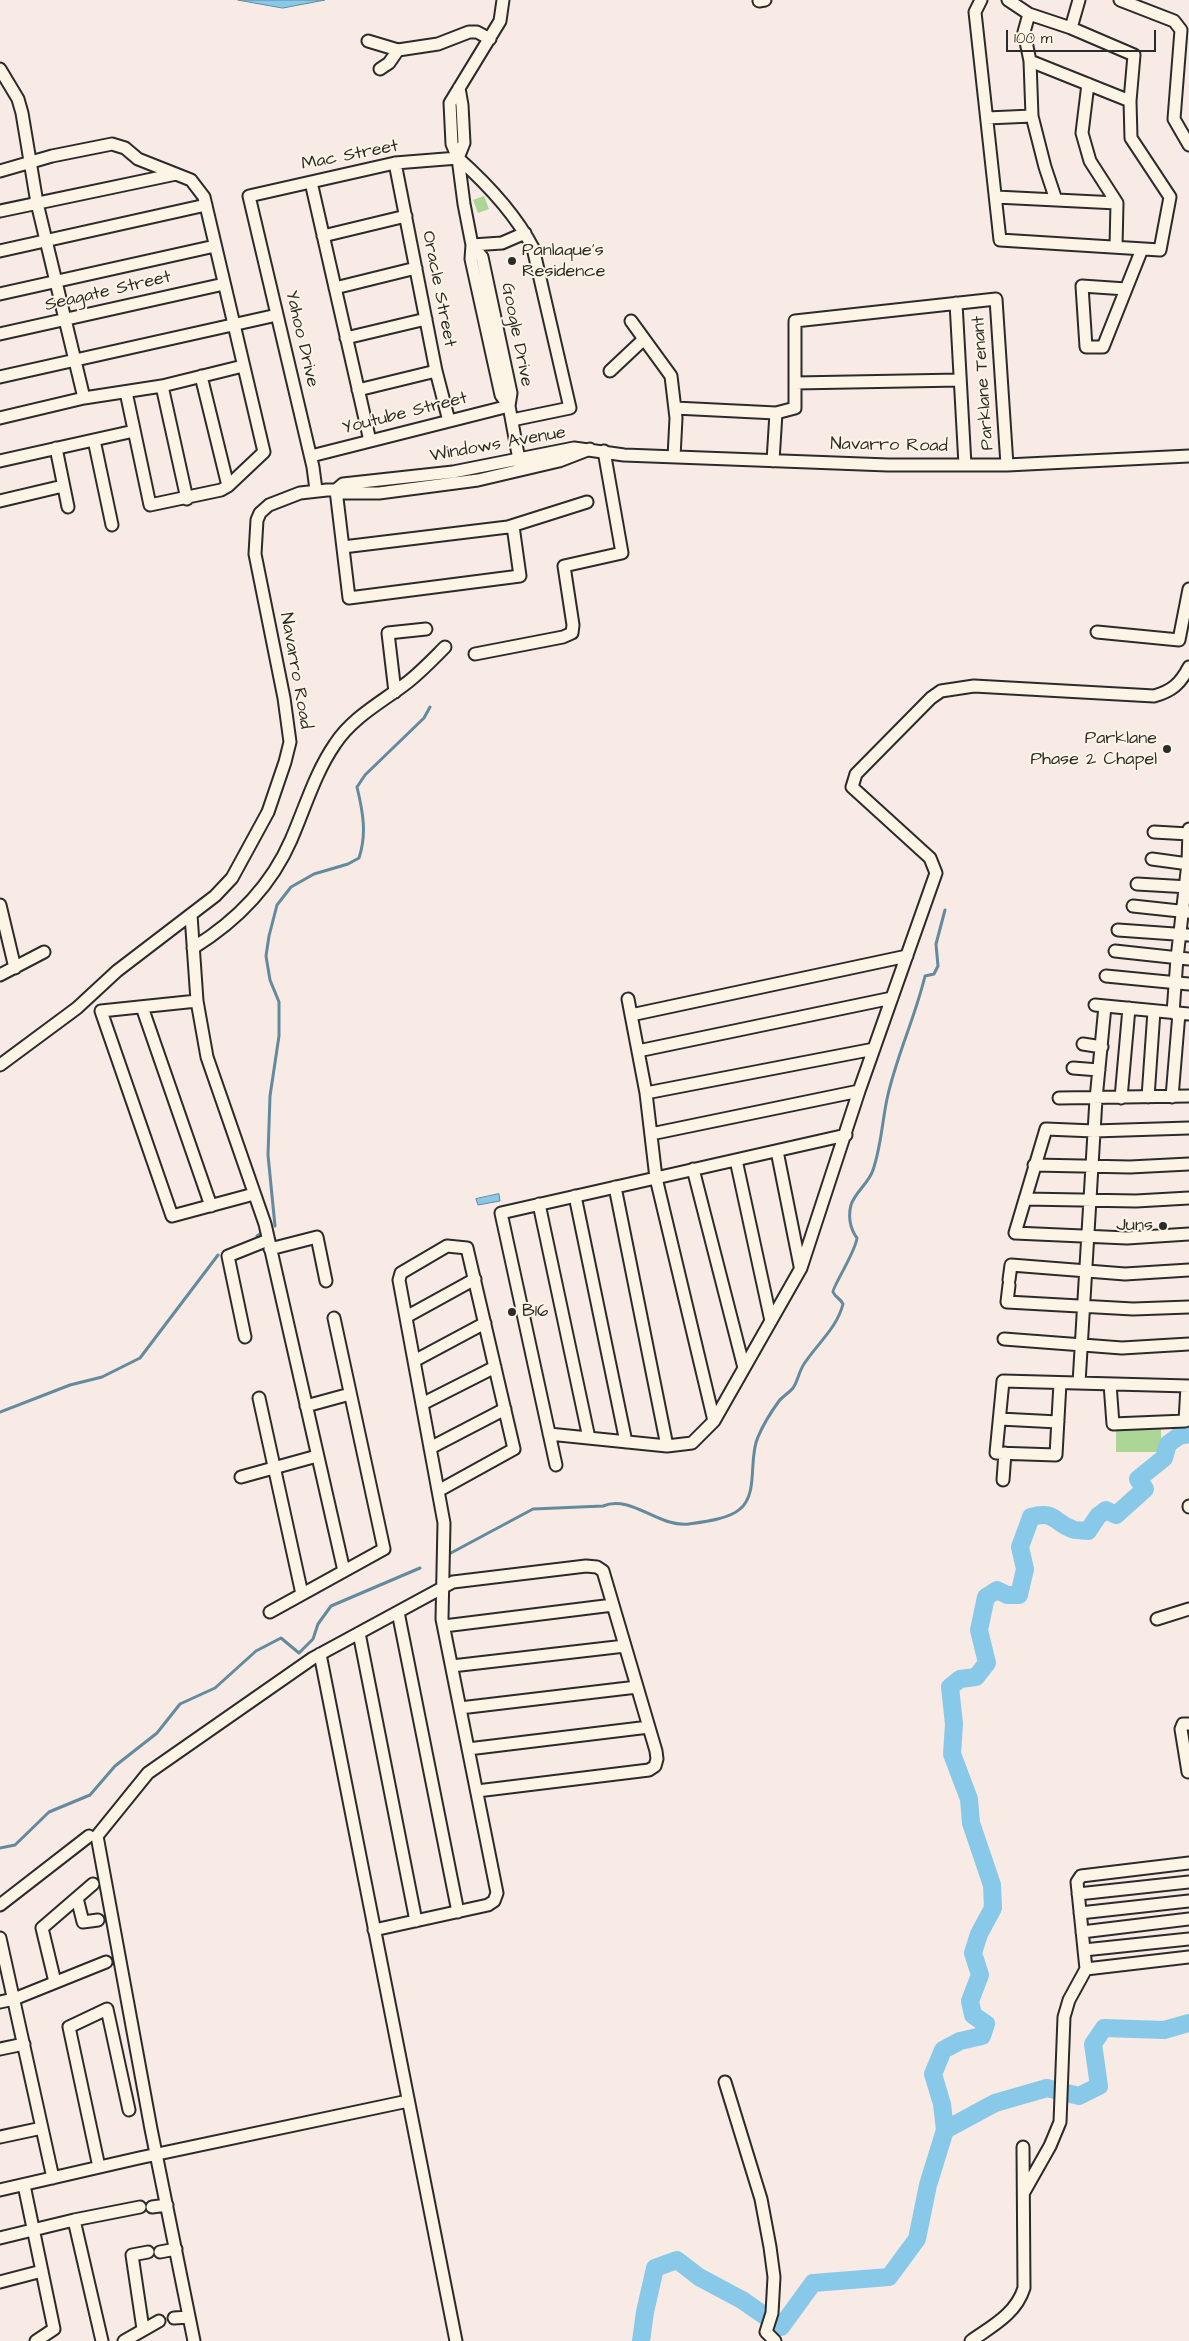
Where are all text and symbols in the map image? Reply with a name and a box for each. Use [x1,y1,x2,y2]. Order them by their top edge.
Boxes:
scale bar [1009,20,1159,52]
text: 100 m [1014,28,1053,49]
street label: Mac Street [300,136,400,176]
street label: Oracle Street [416,229,460,349]
place label: Panlaque's Residence [522,240,605,282]
marker: Panlaque's Residence [506,255,518,267]
street label: Seagate Street [43,267,173,317]
street label: Google Drive [495,281,537,389]
street label: Yahoo Drive [279,289,323,389]
street label: Parklane Tenant [969,315,999,451]
street label: Youtube Street [340,388,470,440]
street label: Windows Avenue [429,422,567,468]
street label: Navarro Road [830,434,948,458]
street label: Navarro Road [274,611,316,731]
place label: Parklane Phase 2 Chapel [1031,728,1157,771]
marker: Parklane Phase 2 Chapel [1161,743,1173,755]
place label: Juns [1116,1215,1153,1237]
marker: Juns [1157,1220,1169,1232]
place label: B16 [522,1301,548,1323]
marker: B16 [506,1306,518,1318]

